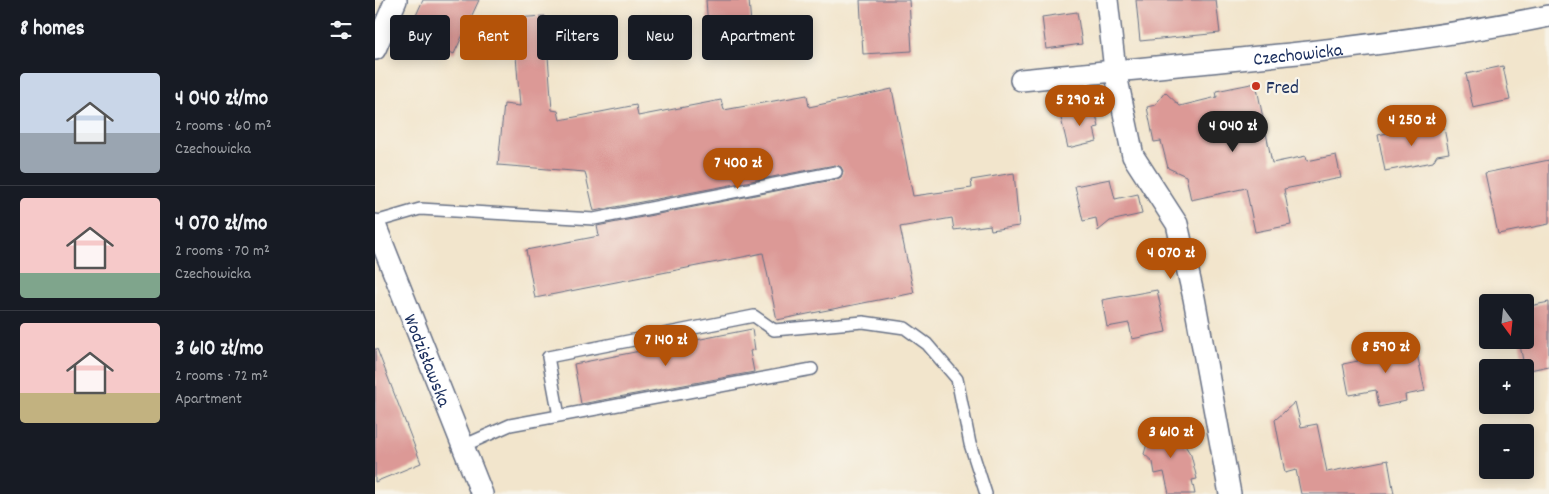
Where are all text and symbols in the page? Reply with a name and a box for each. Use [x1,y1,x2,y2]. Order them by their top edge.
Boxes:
text: 8 homes [20,15,85,45]
chip: Buy [390,15,450,60]
chip: Rent [460,15,527,60]
chip: Filters [537,15,618,60]
chip: New [628,15,692,60]
chip: Apartment [702,15,813,60]
icon: filters [327,16,355,44]
street label: Czechowicka [1252,38,1345,75]
place label: Fred [1266,76,1299,103]
marker: Fred [1250,80,1262,92]
pin: 5 290 zł [1028,84,1132,127]
text: 4 040 zł/mo [175,85,268,115]
text: 5 290 zł [1056,89,1104,112]
icon: home [60,93,120,153]
pin: 4 250 zł [1360,104,1464,147]
text: 4 250 zł [1388,109,1436,132]
pin: 4 040 zł [1181,110,1285,153]
text: 2 rooms · 60 m² [175,115,272,138]
text: 4 040 zł [1209,115,1257,138]
text: Czechowicka [175,138,251,161]
pin: 7 400 zł [686,148,790,190]
text: 7 400 zł [714,152,762,175]
text: 4 070 zł/mo [175,210,267,240]
icon: home [60,218,120,278]
pin: 4 070 zł [1119,238,1223,280]
text: 2 rooms · 70 m² [175,240,270,263]
text: 4 070 zł [1147,242,1195,265]
text: Czechowicka [175,263,251,286]
north arrow [1479,294,1534,349]
map controls [1479,294,1534,479]
street label: Wodzisławska [395,311,456,412]
pin: 7 140 zł [614,324,718,367]
text: 7 140 zł [645,329,687,352]
pin: 8 590 zł [1334,332,1438,374]
text: 3 610 zł/mo [175,335,263,365]
text: 8 590 zł [1362,336,1410,359]
icon: home [60,343,120,403]
button: + [1479,359,1534,414]
text: 2 rooms · 72 m² [175,365,268,388]
text: Apartment [175,388,242,411]
pin: 3 610 zł [1119,416,1223,459]
text: 3 610 zł [1149,421,1193,444]
button: − [1479,424,1534,479]

